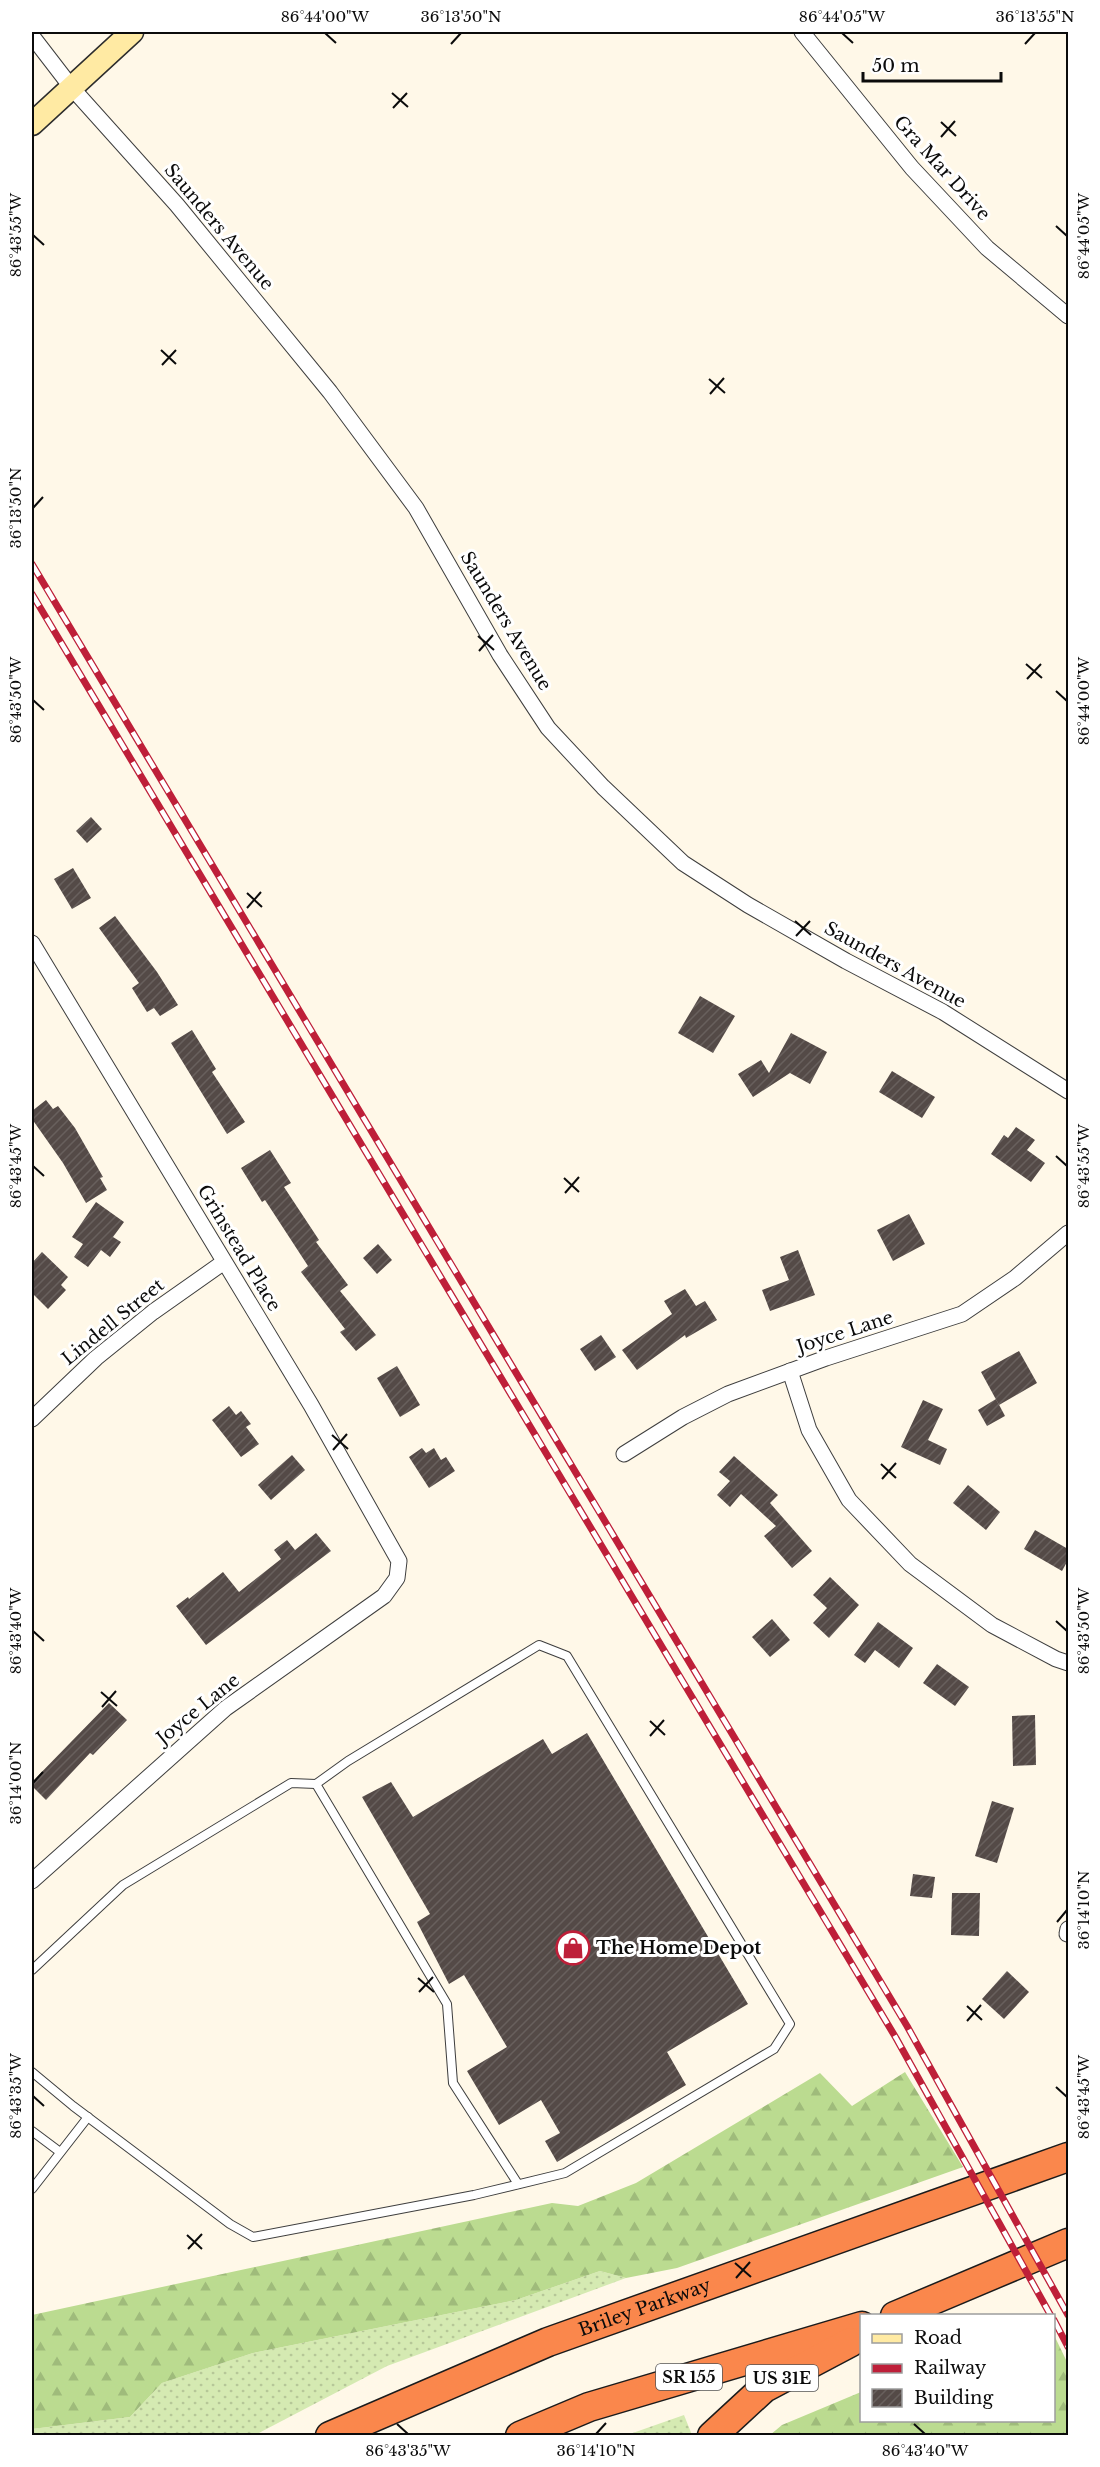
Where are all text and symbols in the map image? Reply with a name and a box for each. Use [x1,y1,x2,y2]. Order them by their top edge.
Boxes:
text: 86°44'00"W [281,7,370,26]
text: 36°13'50"N [420,7,502,26]
text: 86°44'05"W [799,7,886,26]
text: 36°13'55"N [996,7,1074,26]
scale bar [863,45,1001,83]
text: 50 m [872,55,920,77]
street label: Gra Mar Drive [889,111,995,225]
street label: Saunders Avenue [160,159,278,295]
text: 86°43'55"W [6,192,25,277]
text: 86°44'05"W [1074,192,1093,279]
text: 36°13'50"N [6,467,25,549]
street label: Saunders Avenue [456,548,556,694]
text: 86°43'50"W [6,656,25,743]
text: 86°44'00"W [1074,656,1093,745]
street label: Saunders Avenue [820,917,970,1013]
text: 86°43'45"W [6,1123,25,1208]
text: 86°43'55"W [1074,1123,1093,1208]
street label: Grinstead Place [193,1181,285,1315]
street label: Lindell Street [57,1274,169,1370]
street label: Joyce Lane [792,1306,896,1359]
text: 86°43'40"W [6,1587,25,1674]
text: 86°43'50"W [1074,1587,1093,1674]
street label: Joyce Lane [151,1669,244,1750]
text: 36°14'00"N [6,1742,25,1824]
text: 36°14'10"N [1074,1871,1093,1949]
shop icon: The Home Depot [555,1930,591,1966]
place label: The Home Depot [596,1937,761,1959]
text: 86°43'35"W [6,2053,25,2139]
text: 86°43'45"W [1074,2054,1093,2139]
street label: Briley Parkway [576,2274,714,2341]
legend [860,2314,1055,2422]
text: Road [914,2327,962,2349]
text: Railway [914,2357,987,2379]
road number: SR 155 [656,2364,722,2390]
road number: US 31E [746,2365,818,2391]
text: Building [914,2387,993,2409]
text: 86°43'35"W [365,2441,451,2460]
text: 36°14'10"N [557,2441,635,2460]
text: 86°43'40"W [882,2441,969,2460]

